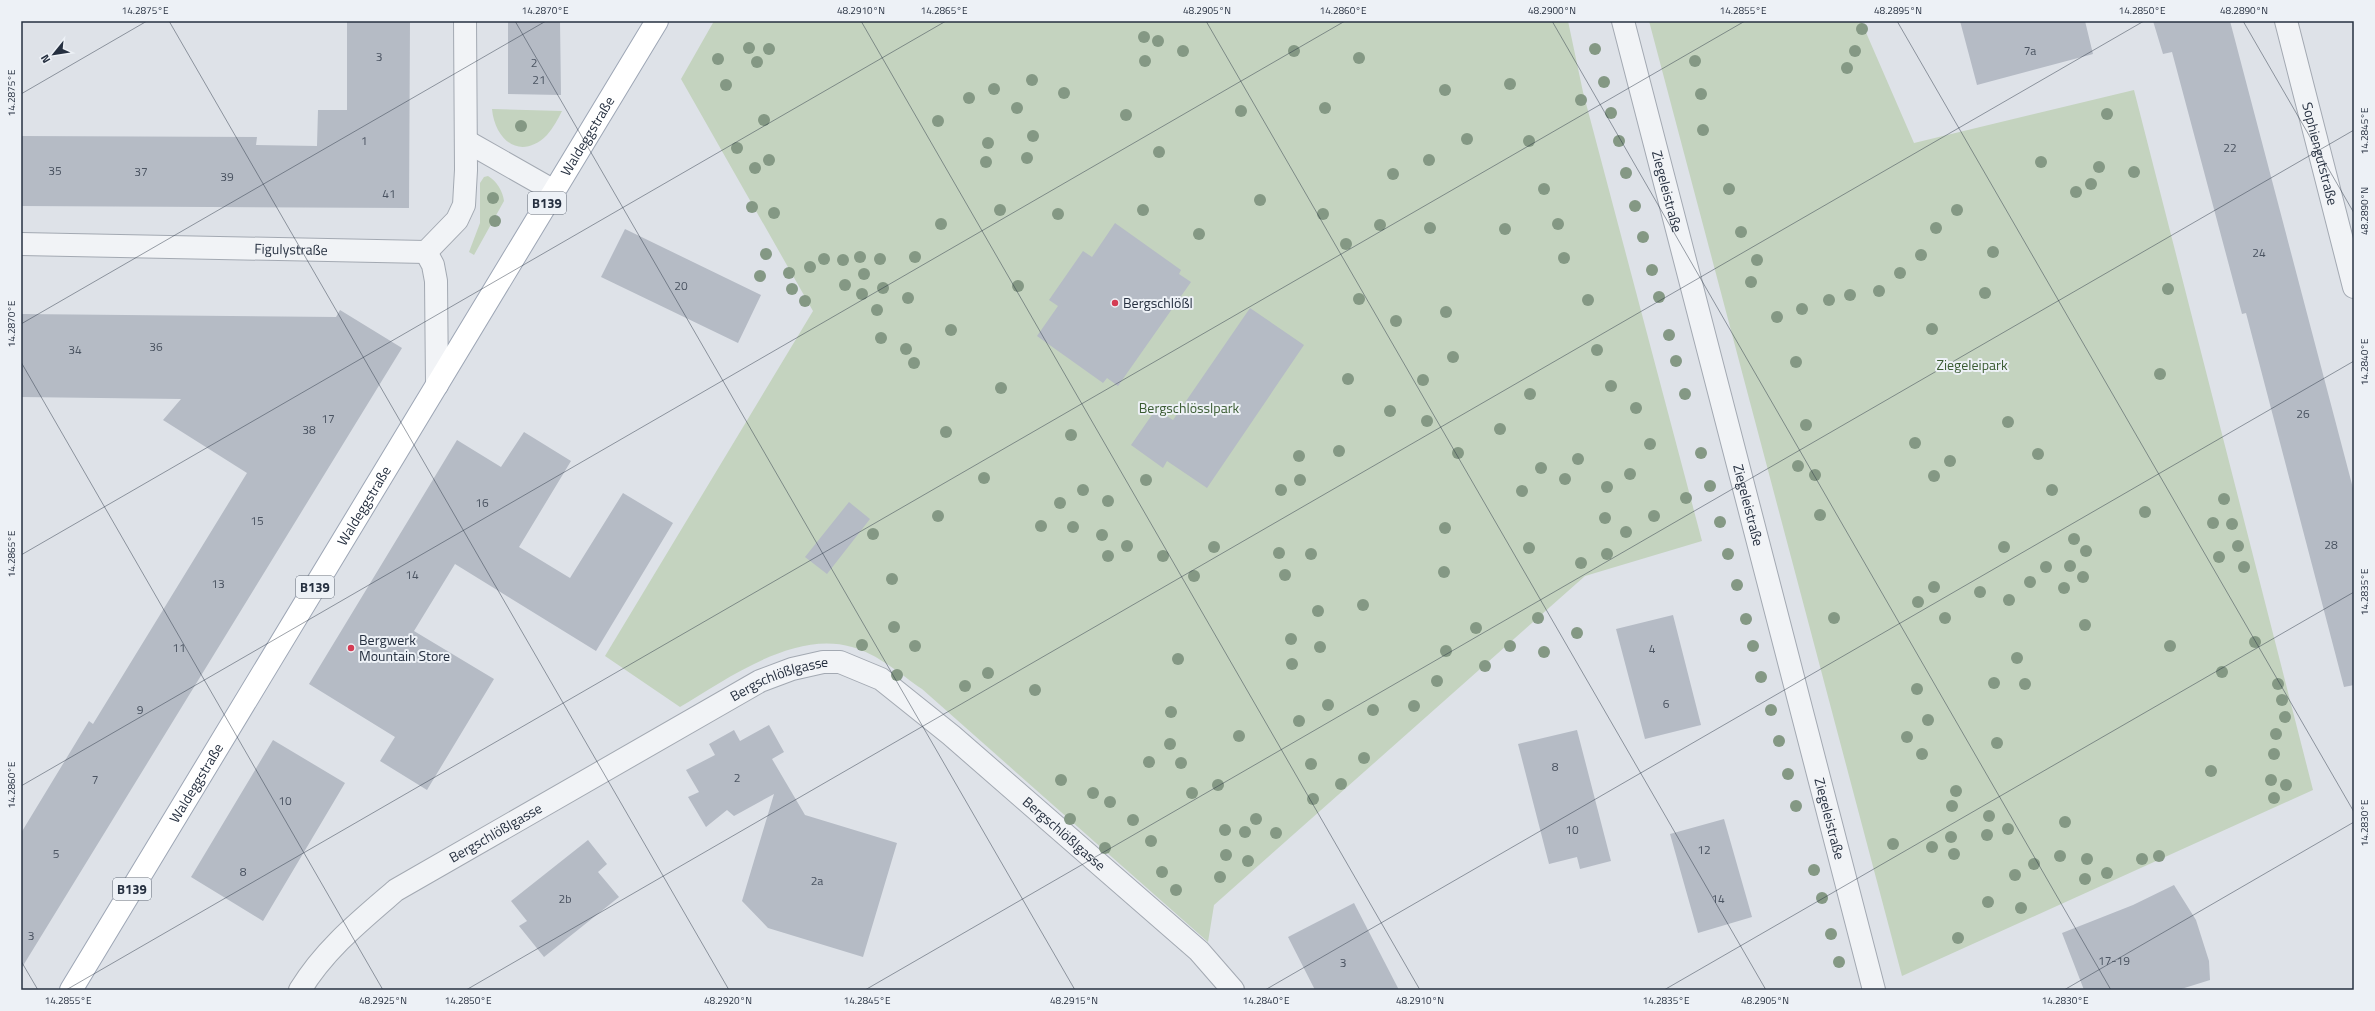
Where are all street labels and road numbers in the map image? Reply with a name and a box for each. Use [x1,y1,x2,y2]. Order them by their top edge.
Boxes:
street label: Waldeggstraße [555,92,619,180]
street label: Sophiengutstraße [2297,100,2344,207]
street label: Ziegeleistraße [1647,148,1688,234]
road number: B139 [528,192,566,214]
street label: Figulystraße [254,238,328,260]
street label: Waldeggstraße [331,462,396,549]
street label: Ziegeleistraße [1728,462,1770,548]
road number: B139 [296,576,334,598]
street label: Bergschlößlgasse [726,651,828,706]
street label: Waldeggstraße [164,739,228,827]
street label: Ziegeleistraße [1809,775,1851,862]
street label: Bergschlößlgasse [1018,791,1111,875]
street label: Bergschlößlgasse [445,797,546,867]
road number: B139 [113,878,151,900]

